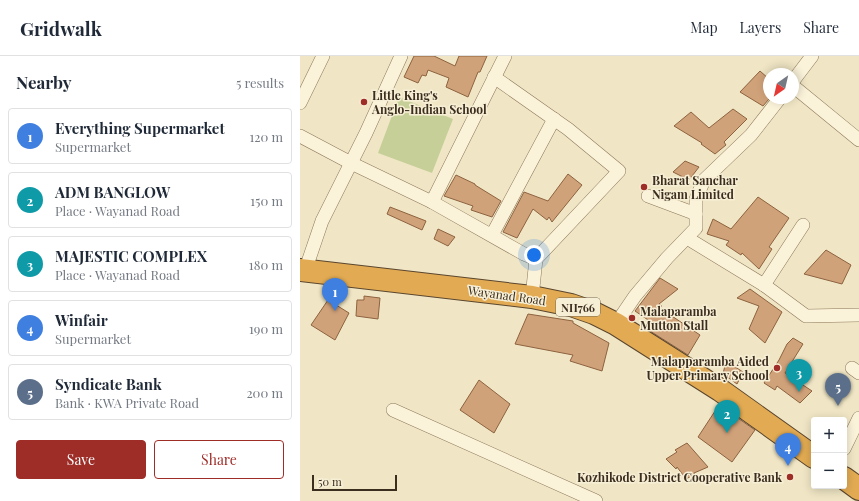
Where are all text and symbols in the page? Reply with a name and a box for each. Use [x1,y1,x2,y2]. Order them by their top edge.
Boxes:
text: Gridwalk [20,15,102,41]
text: Map [690,18,718,37]
text: Layers [740,18,781,37]
text: Share [803,18,839,37]
north arrow [763,68,799,104]
text: Nearby [16,71,71,93]
text: 5 results [236,74,284,91]
place label: Little King's Anglo-Indian School [371,87,487,117]
marker: Little King's Anglo-Indian School [359,97,369,107]
text: Everything Supermarket [55,118,225,138]
text: 1 [28,128,32,145]
text: 120 m [249,128,283,145]
text: Supermarket [55,138,131,155]
place label: Bharat Sanchar Nigam Limited [652,172,738,202]
text: ADM BANGLOW [55,182,170,202]
marker: Bharat Sanchar Nigam Limited [639,182,649,192]
text: 2 [27,192,33,209]
text: 150 m [250,192,283,209]
text: Place · Wayanad Road [55,202,180,219]
your location [524,245,544,265]
text: MAJESTIC COMPLEX [55,246,207,266]
text: 3 [27,256,33,273]
text: 180 m [249,256,283,273]
text: Place · Wayanad Road [55,266,180,283]
pin: 1 [322,278,348,311]
street label: Wayanad Road [466,281,547,308]
road number: NH766 [556,298,600,316]
place label: Malaparamba Mutton Stall [640,303,717,333]
text: Winfair [55,310,108,330]
marker: Malaparamba Mutton Stall [627,313,637,323]
text: 4 [27,320,33,337]
text: 190 m [249,320,283,337]
text: Supermarket [55,330,131,347]
place label: Malapparamba Aided Upper Primary School [647,353,769,383]
pin: 3 [786,359,812,392]
marker: Malapparamba Aided Upper Primary School [772,363,782,373]
pin: 5 [825,373,851,406]
text: Syndicate Bank [55,374,162,394]
text: 5 [27,384,33,401]
text: 200 m [246,384,283,401]
text: Bank · KWA Private Road [55,394,199,411]
pin: 2 [714,400,740,433]
map controls [811,417,847,489]
button: + [811,417,847,453]
pin: 4 [775,433,801,466]
button: Save [16,440,146,479]
button: Share [154,440,284,479]
button: − [811,453,847,489]
place label: Kozhikode District Cooperative Bank [577,469,783,485]
marker: Kozhikode District Cooperative Bank [785,472,795,482]
scale bar [312,473,397,492]
text: 50 m [318,474,342,489]

